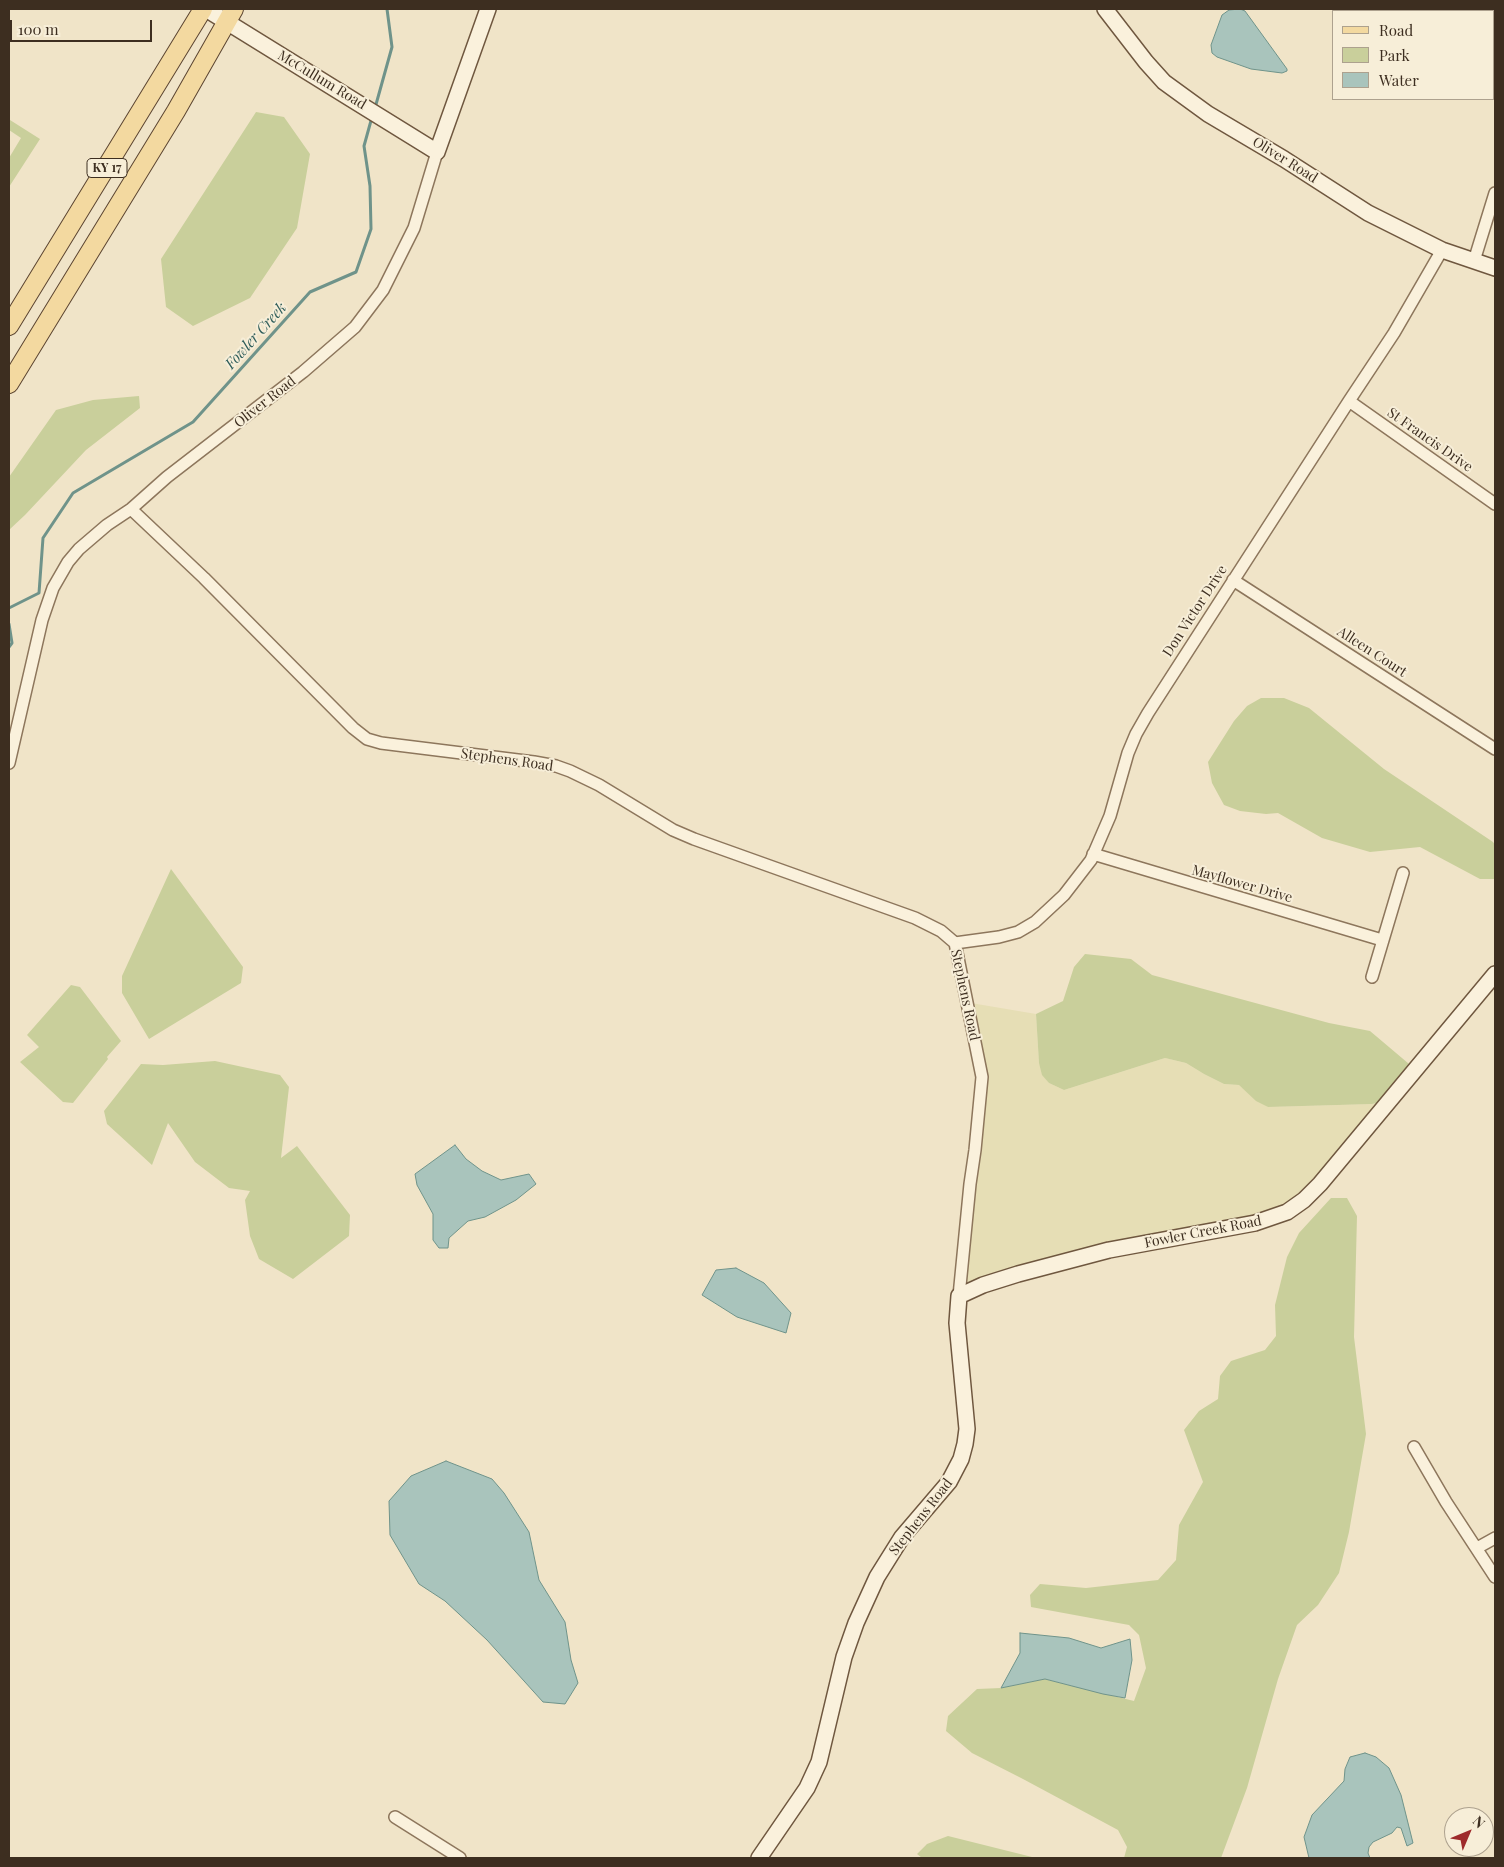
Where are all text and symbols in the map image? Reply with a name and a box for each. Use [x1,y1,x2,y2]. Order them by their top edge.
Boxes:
scale bar [12,10,155,42]
legend [1332,10,1494,100]
text: 100 m [18,19,59,39]
text: Road [1379,20,1413,40]
text: Park [1379,45,1410,65]
street label: McCullum Road [275,47,369,113]
text: Water [1379,70,1419,90]
street label: Oliver Road [1249,133,1321,187]
road number: KY 17 [87,158,127,178]
water label: Fowler Creek [222,299,290,373]
street label: Oliver Road [231,373,299,431]
street label: St Francis Drive [1384,404,1476,476]
street label: Don Victor Drive [1159,562,1231,660]
street label: Alleen Court [1334,623,1410,681]
street label: Stephens Road [460,745,554,775]
street label: Mayflower Drive [1190,862,1294,906]
street label: Stephens Road [947,948,983,1042]
street label: Fowler Creek Road [1143,1212,1263,1252]
street label: Stephens Road [886,1475,956,1559]
north arrow [1444,1807,1494,1857]
text: N [1469,1811,1490,1832]

